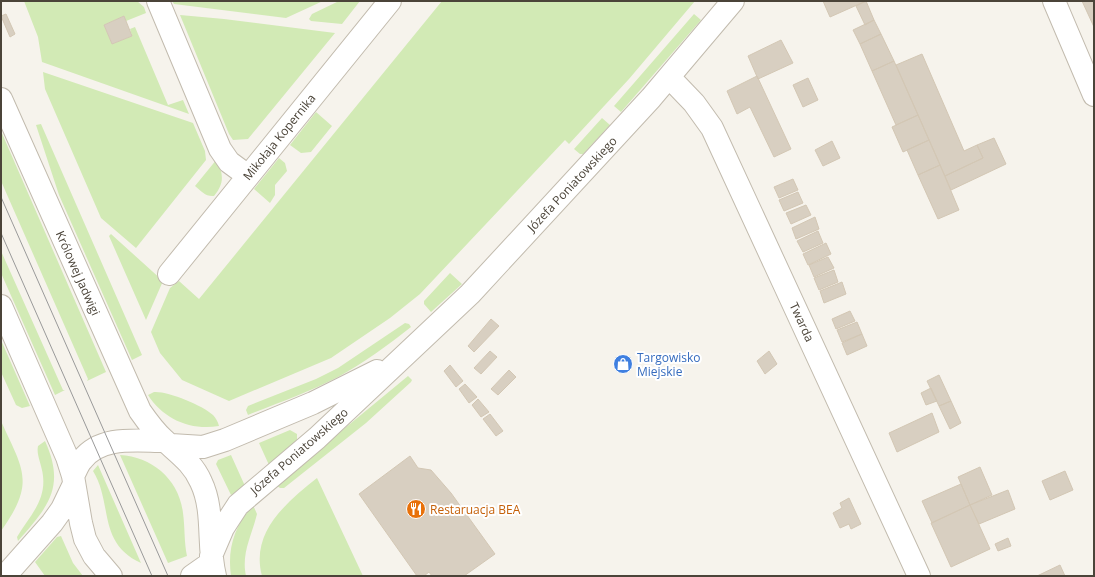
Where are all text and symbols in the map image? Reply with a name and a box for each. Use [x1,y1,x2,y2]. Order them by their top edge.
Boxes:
street label: Mikołaja Kopernika [239,90,319,184]
street label: Józefa Poniatowskiego [523,133,621,236]
street label: Królowej Jadwigi [52,228,104,318]
street label: Twarda [786,300,818,344]
place label: Targowisko Miejskie [637,349,701,380]
shop icon: Targowisko Miejskie [612,353,634,375]
street label: Józefa Poniatowskiego [246,404,352,499]
restaurant icon: Restaruacja BEA [405,498,427,520]
place label: Restaruacja BEA [430,501,521,518]

